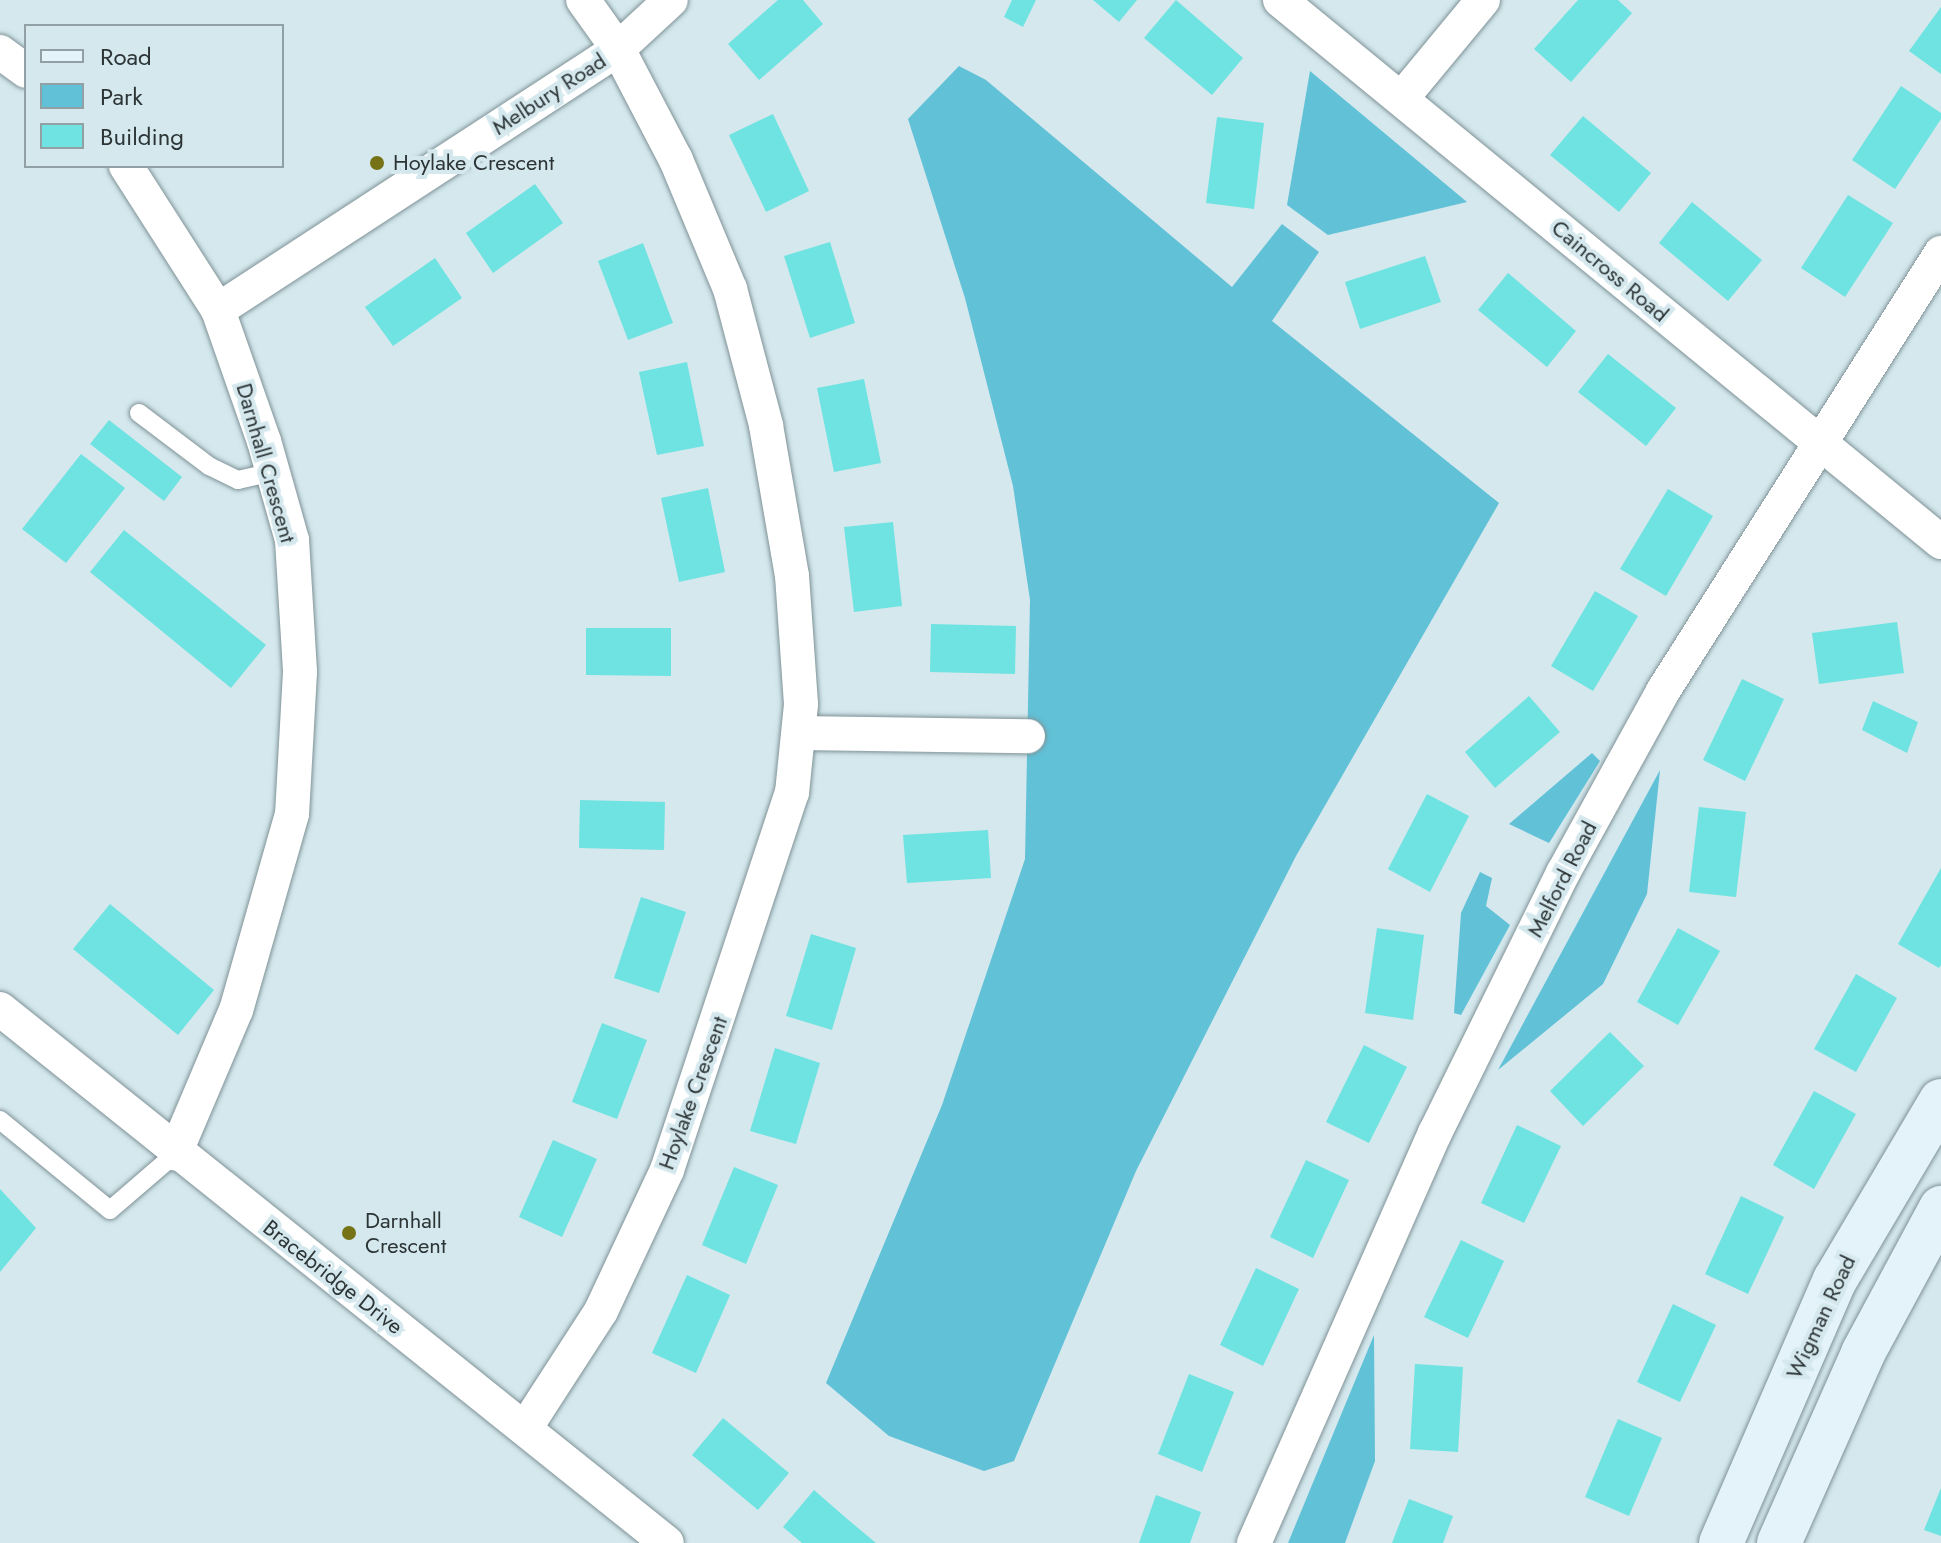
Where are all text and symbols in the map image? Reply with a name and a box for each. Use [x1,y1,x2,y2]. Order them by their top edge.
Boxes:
legend [24,24,284,168]
text: Road [100,39,152,74]
street label: Melbury Road [487,47,611,141]
text: Park [100,79,143,114]
text: Building [100,119,184,154]
place label: Hoylake Crescent [393,150,554,176]
marker: Hoylake Crescent [368,154,386,172]
street label: Caincross Road [1546,214,1674,328]
street label: Darnhall Crescent [231,380,301,546]
street label: Melford Road [1521,817,1603,941]
street label: Hoylake Crescent [653,1013,733,1173]
place label: Darnhall Crescent [365,1207,446,1258]
street label: Bracebridge Drive [258,1214,408,1340]
marker: Darnhall Crescent [340,1224,358,1242]
street label: Wigman Road [1781,1251,1861,1383]

